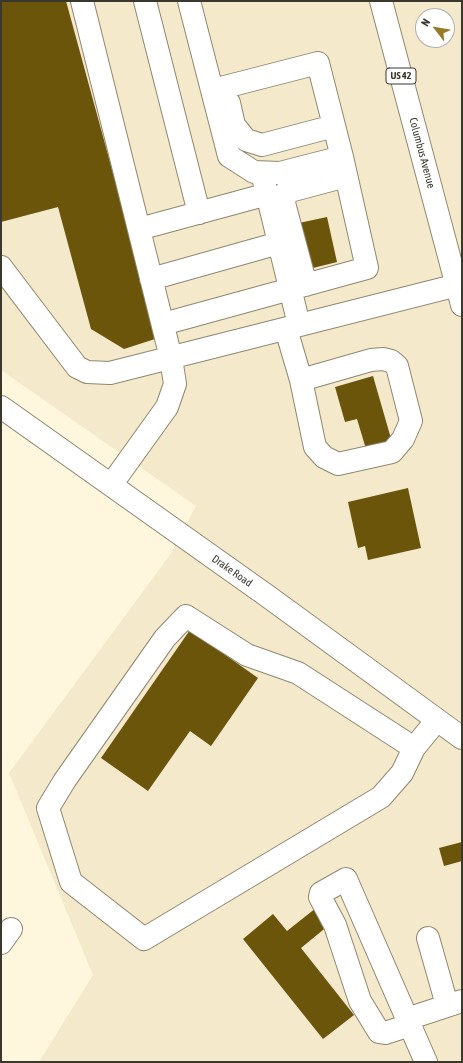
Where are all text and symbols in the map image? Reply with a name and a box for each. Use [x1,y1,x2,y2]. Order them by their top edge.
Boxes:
north arrow [415,8,455,48]
text: N [419,16,432,28]
road number: US 42 [386,68,416,84]
street label: Columbus Avenue [406,116,438,190]
street label: Drake Road [209,552,255,590]

